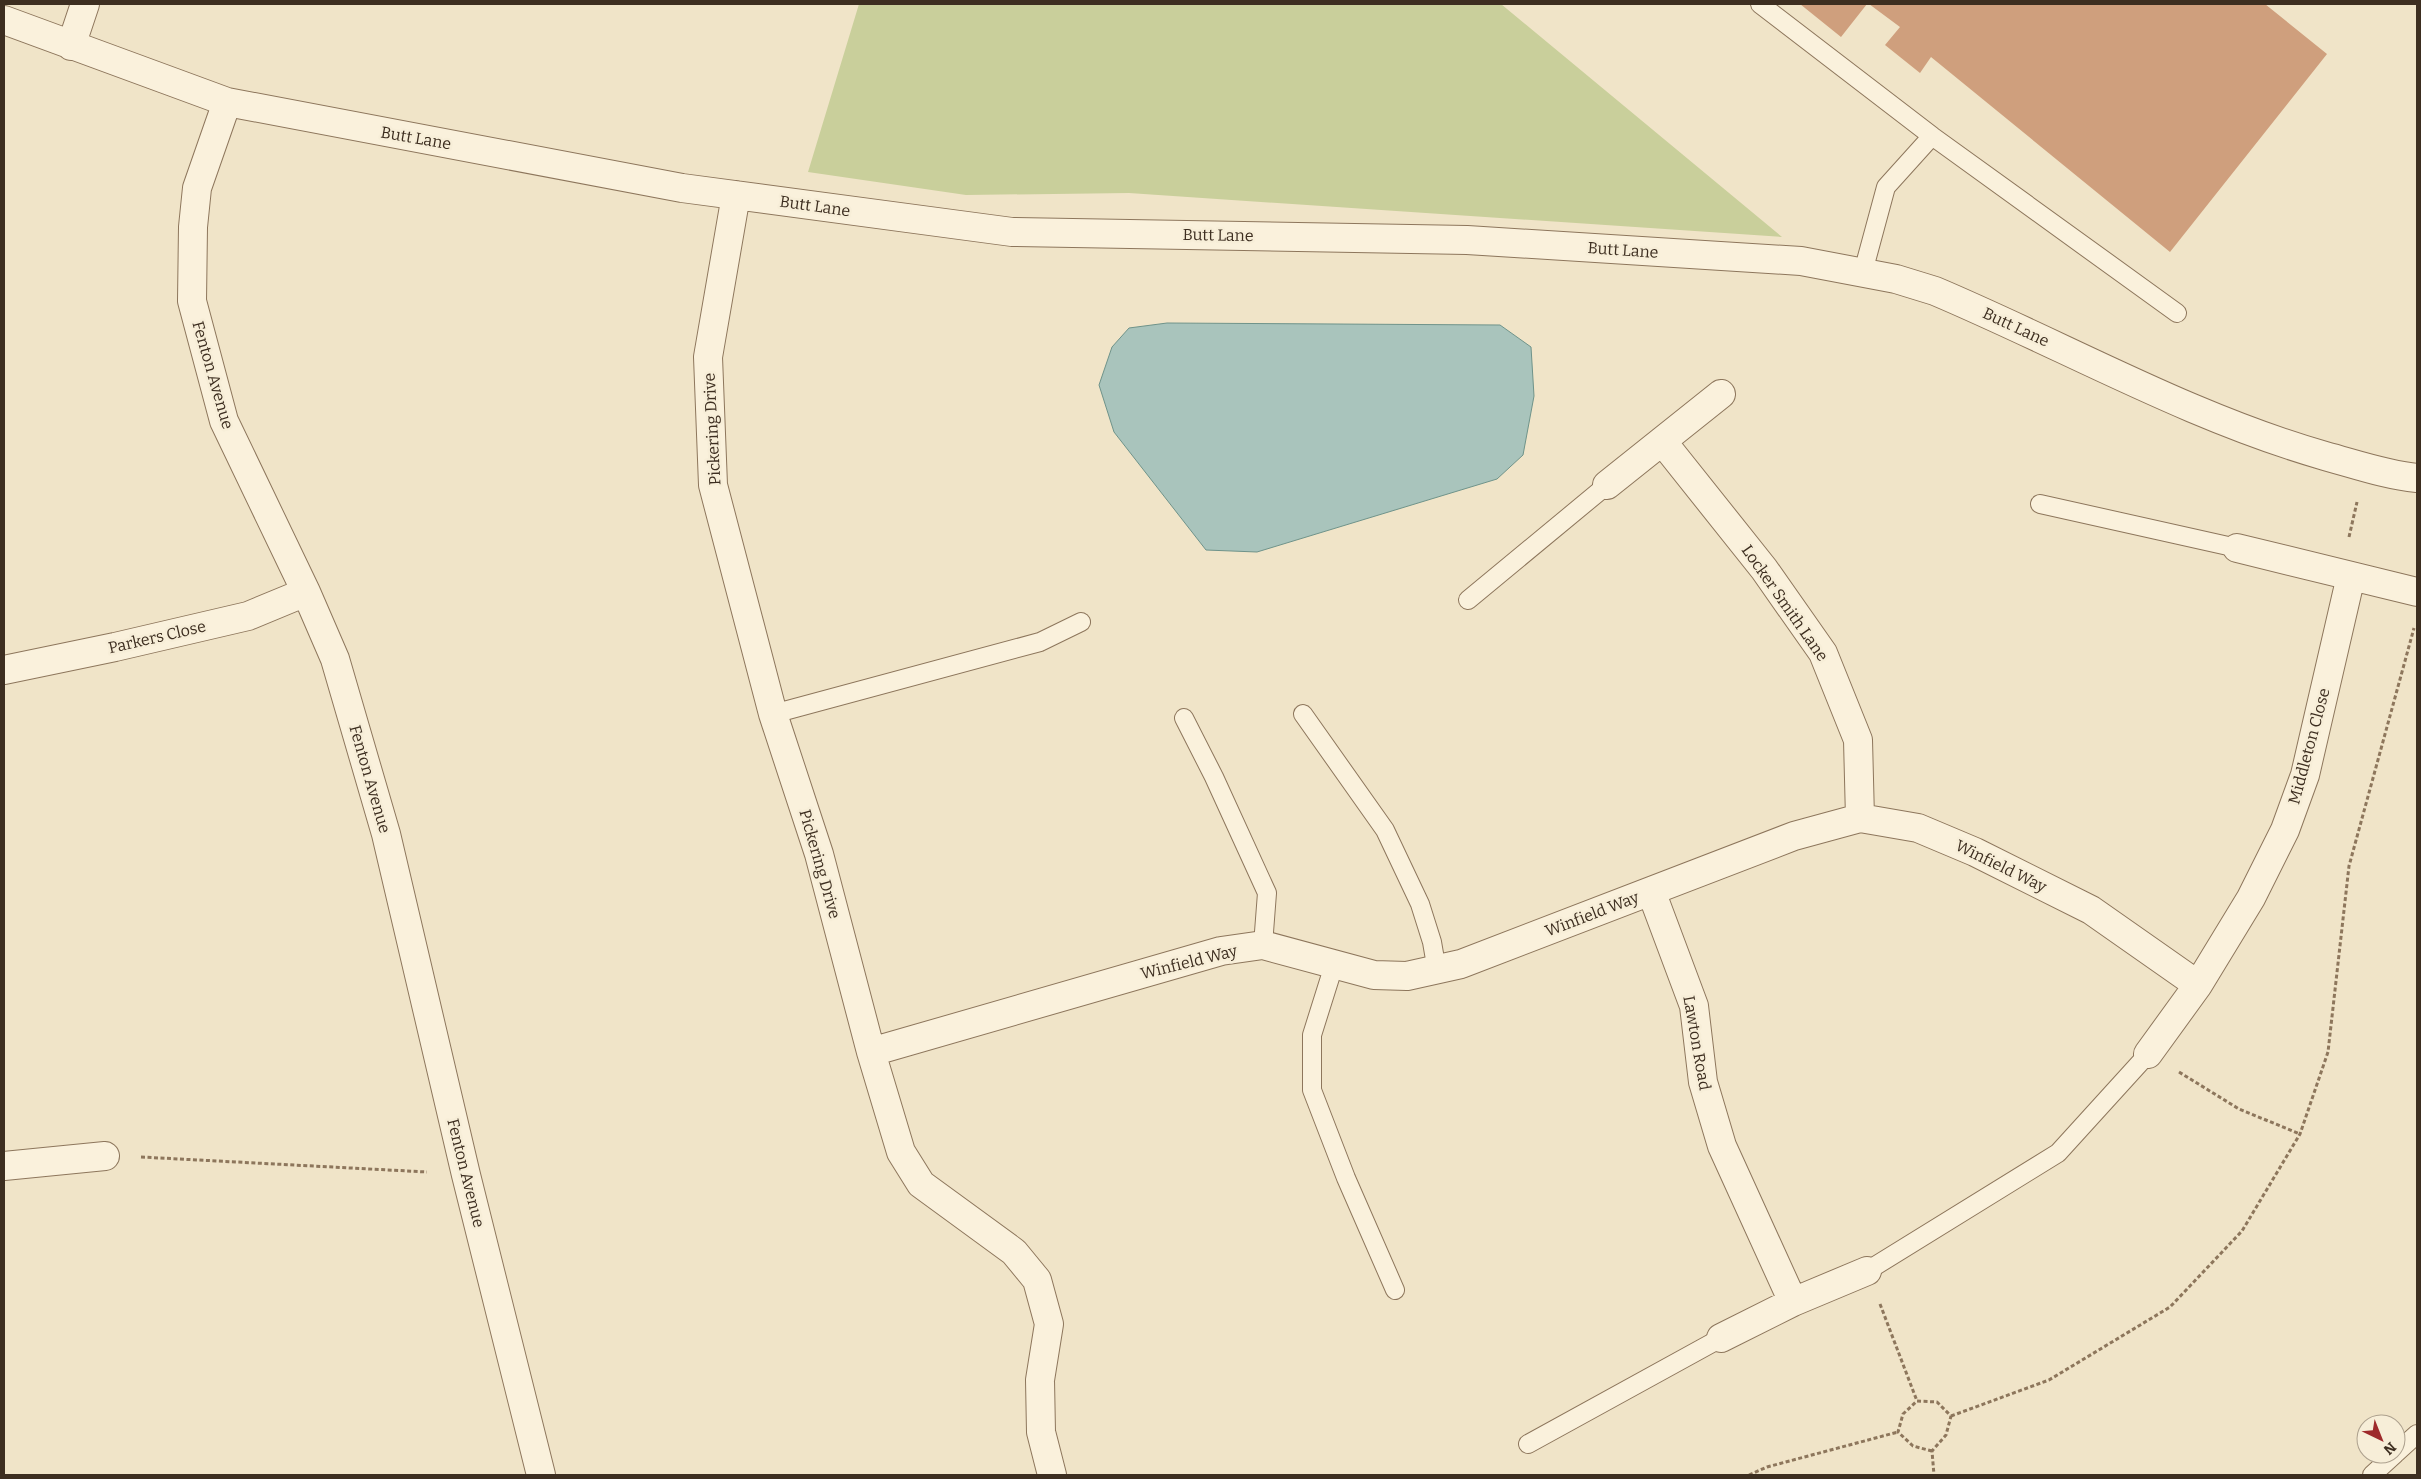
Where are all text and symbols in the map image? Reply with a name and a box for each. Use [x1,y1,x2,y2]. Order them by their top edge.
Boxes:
street label: Butt Lane [379,122,453,154]
street label: Butt Lane [779,192,851,220]
street label: Butt Lane [1182,225,1254,245]
street label: Butt Lane [1587,238,1659,262]
street label: Butt Lane [1980,303,2052,351]
street label: Fenton Avenue [189,319,237,431]
street label: Pickering Drive [700,372,724,486]
street label: Locker Smith Lane [1738,541,1832,665]
street label: Parkers Close [106,617,208,657]
street label: Middleton Close [2284,686,2334,806]
street label: Fenton Avenue [346,723,394,835]
street label: Pickering Drive [795,807,845,921]
street label: Winfield Way [1952,836,2050,896]
street label: Winfield Way [1542,887,1642,941]
street label: Winfield Way [1139,941,1240,983]
street label: Lawton Road [1679,994,1715,1092]
street label: Fenton Avenue [443,1117,489,1229]
north arrow [2356,1414,2406,1464]
text: N [2380,1438,2399,1458]

